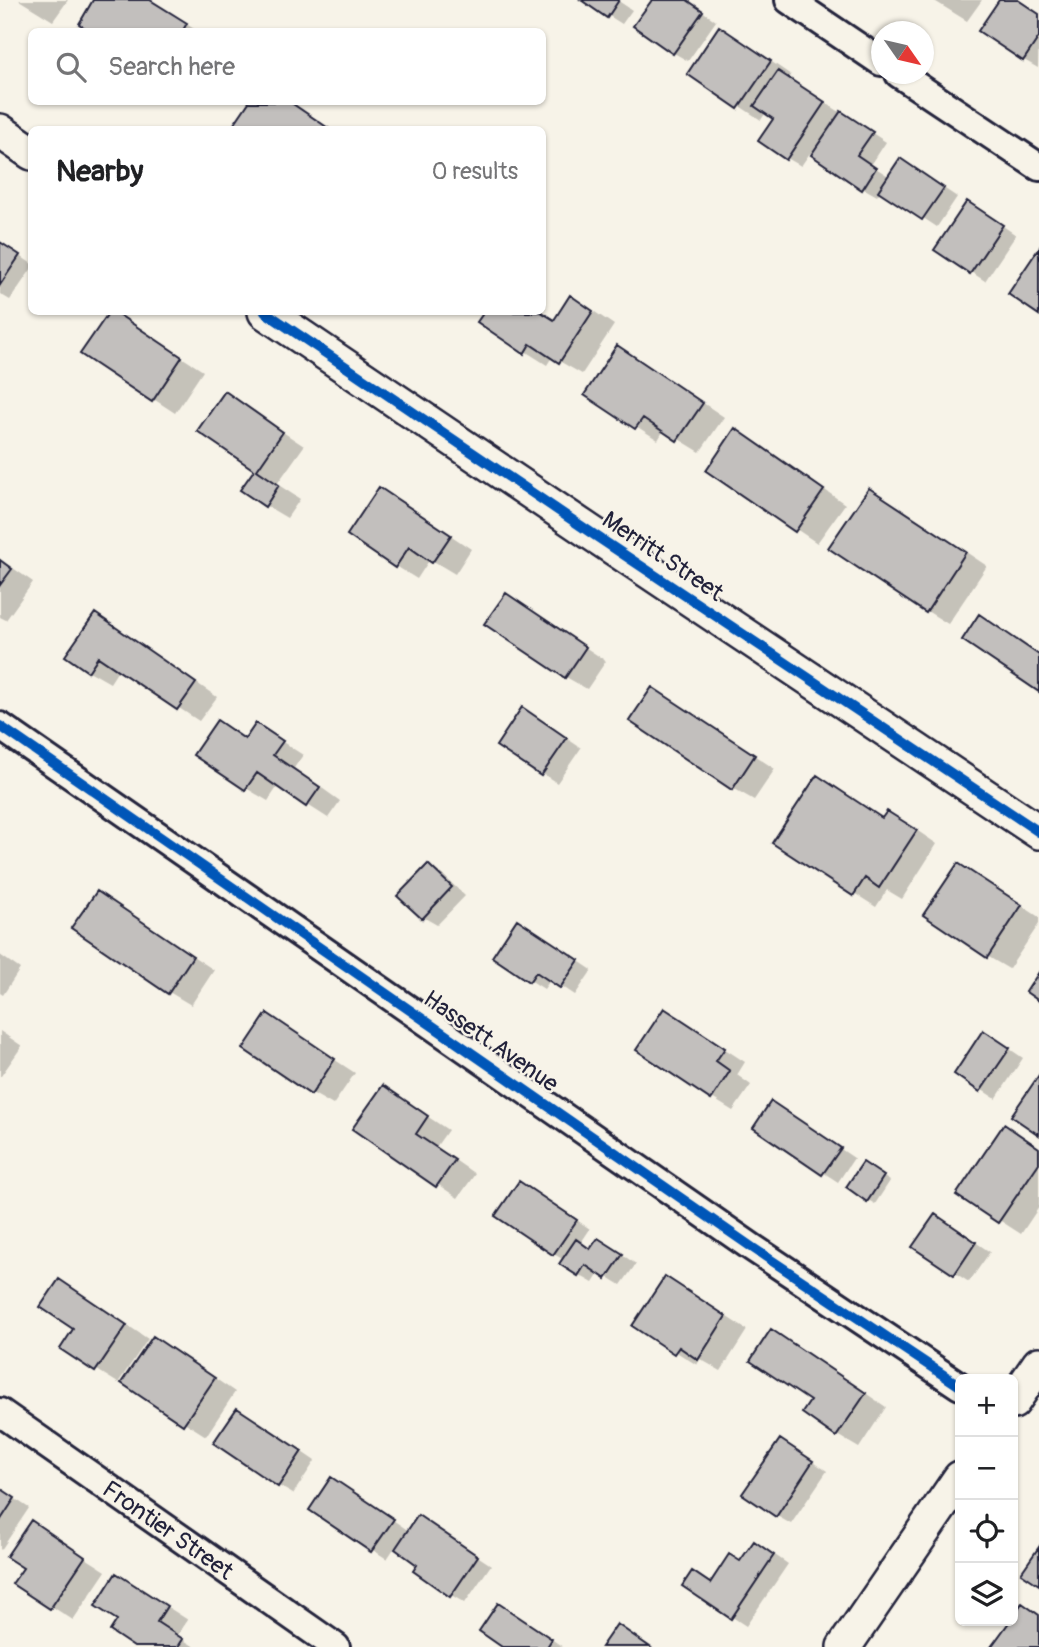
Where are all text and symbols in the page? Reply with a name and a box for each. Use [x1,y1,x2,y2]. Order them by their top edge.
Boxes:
north arrow [871,21,934,84]
search box [28,28,546,105]
icon: search [52,48,90,86]
text: Search here [108,51,235,83]
text: Nearby [56,153,143,190]
text: 0 results [432,157,518,186]
street label: Merritt Street [597,505,729,608]
street label: Hassett Avenue [418,984,564,1099]
map controls [955,1374,1018,1626]
button: + [955,1374,1018,1437]
button: − [955,1437,1018,1500]
street label: Frontier Street [97,1475,239,1586]
button: locate [955,1500,1018,1563]
button: layers [955,1563,1018,1626]

